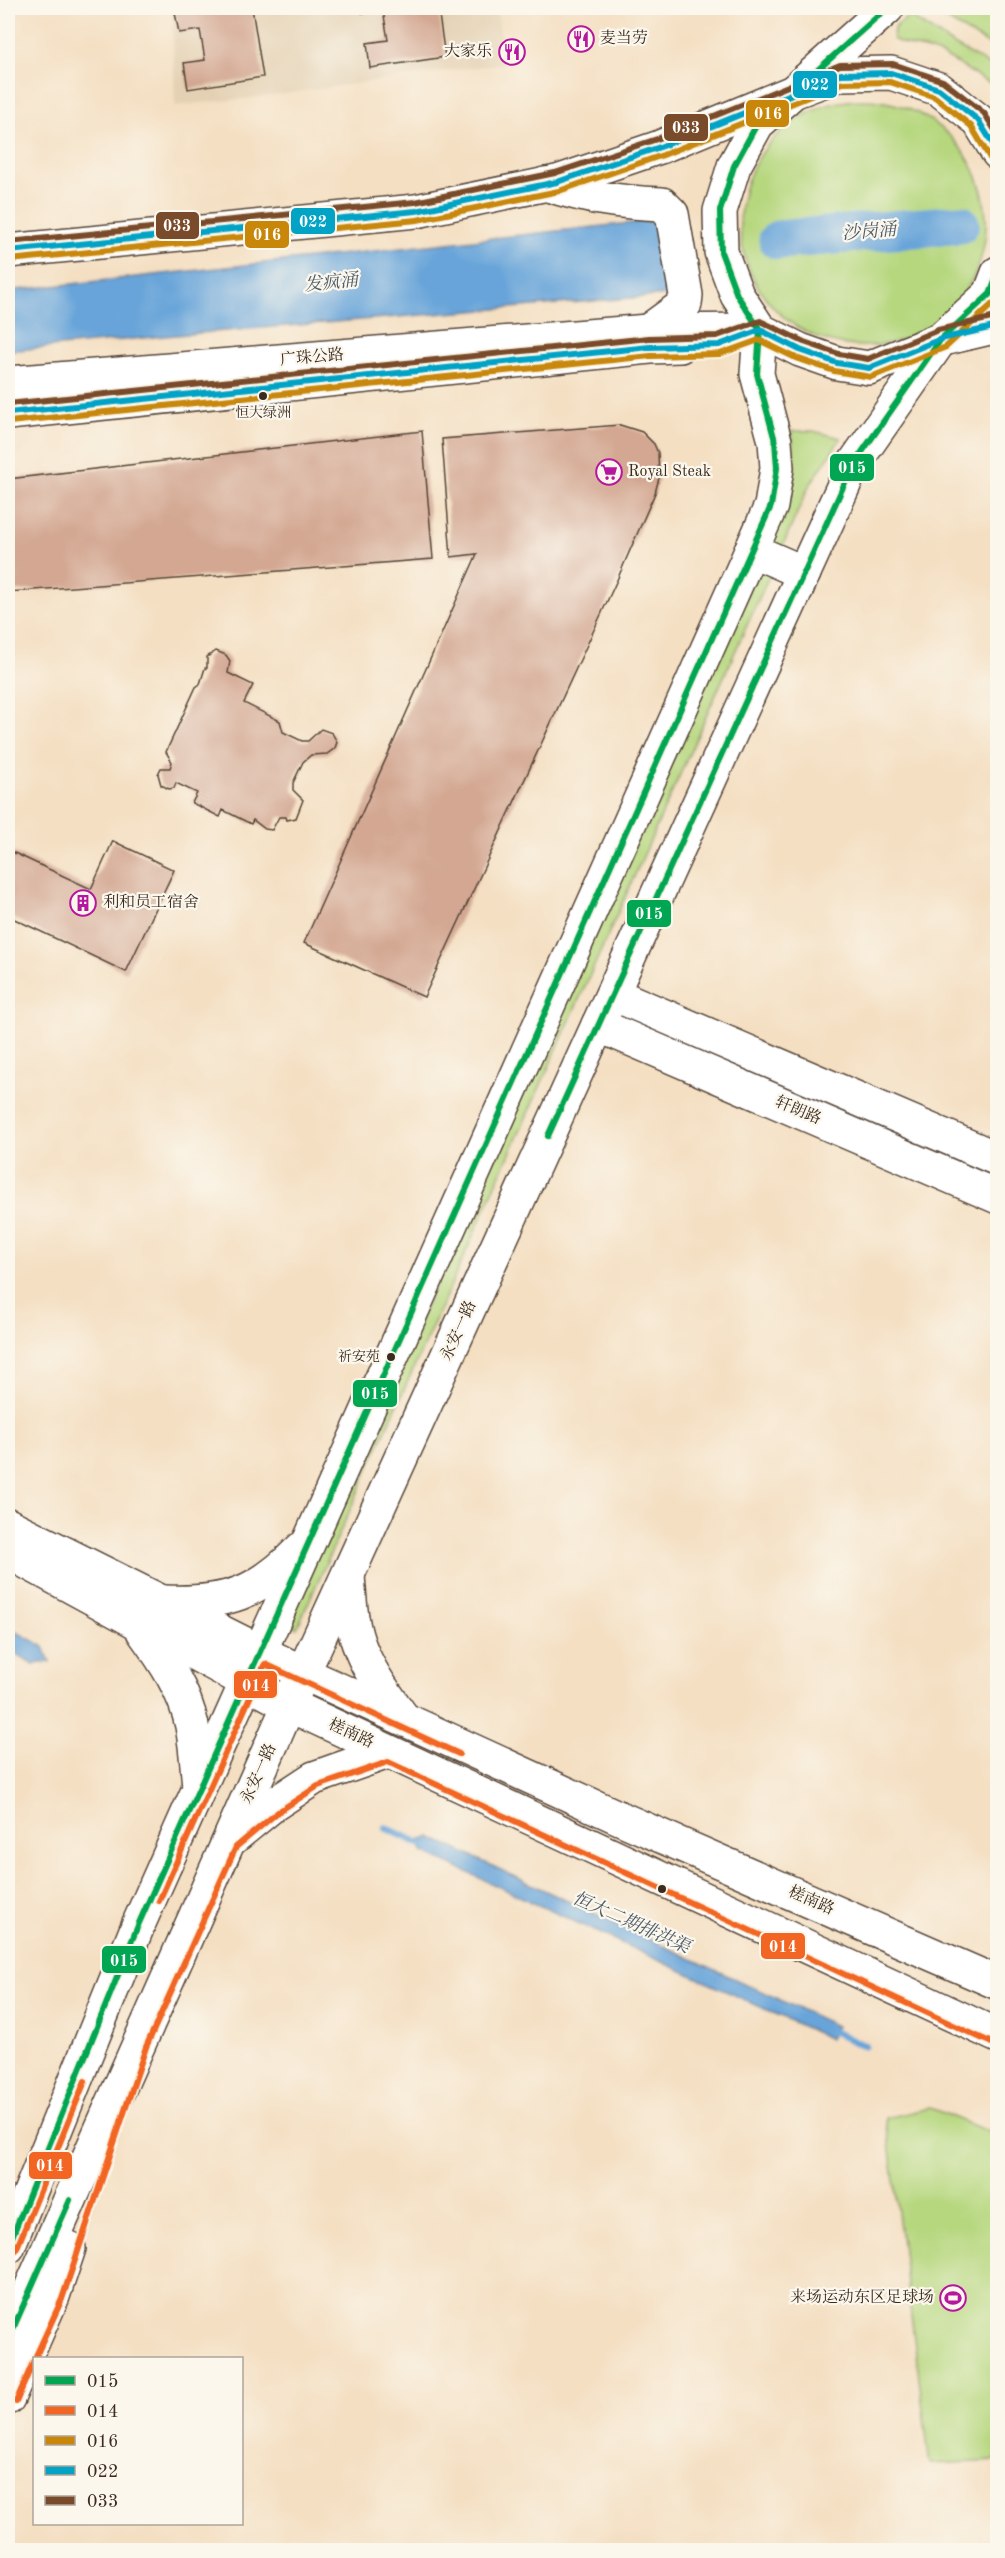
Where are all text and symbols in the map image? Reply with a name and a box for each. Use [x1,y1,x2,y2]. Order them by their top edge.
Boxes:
restaurant icon: 麦当劳 [566,24,596,54]
place label: 麦当劳 [600,29,648,47]
restaurant icon: 大家乐 [497,37,527,67]
place label: 大家乐 [444,42,492,60]
line badge: 022 [792,70,838,99]
text: 022 [801,78,829,94]
line badge: 016 [745,99,790,128]
text: 016 [754,107,782,123]
line badge: 033 [663,113,709,142]
text: 033 [672,121,700,137]
line badge: 022 [290,207,336,235]
line badge: 033 [155,211,200,240]
text: 022 [299,215,327,231]
text: 033 [163,219,191,235]
water label: 沙岗涌 [841,219,899,243]
line badge: 016 [244,220,290,249]
text: 016 [253,228,281,244]
water label: 发疯涌 [303,269,361,295]
street label: 广珠公路 [279,345,345,369]
marker: 恒大绿洲 [257,390,269,402]
place label: 恒大绿洲 [235,405,291,420]
line badge: 015 [829,453,875,482]
supermarket icon: Royal Steak [594,457,624,487]
text: 015 [838,461,866,477]
place label: Royal Steak [628,464,711,480]
building icon: 利和员工宿舍 [68,888,98,918]
place label: 利和员工宿舍 [103,893,199,911]
line badge: 015 [626,899,672,928]
text: 015 [635,907,663,923]
street label: 轩朗路 [773,1092,824,1128]
street label: 永安一路 [437,1298,479,1363]
place label: 祈安苑 [338,1349,380,1364]
marker: 祈安苑 [385,1351,397,1363]
line badge: 015 [352,1379,398,1408]
text: 015 [361,1387,389,1403]
line badge: 014 [233,1670,278,1699]
text: 014 [242,1679,270,1695]
street label: 槎南路 [326,1715,377,1751]
street label: 永安一路 [237,1741,279,1806]
street label: 槎南路 [786,1882,837,1918]
unlabelled marker [656,1883,668,1895]
water label: 恒大二期排洪渠 [570,1887,696,1958]
line badge: 014 [760,1932,806,1960]
text: 014 [769,1940,797,1956]
line badge: 015 [101,1945,147,1974]
text: 015 [110,1954,138,1970]
line badge: 014 [28,2151,73,2180]
text: 014 [36,2159,64,2175]
sports icon: 来场运动东区足球场 [938,2283,968,2313]
place label: 来场运动东区足球场 [790,2288,934,2306]
legend [33,2357,243,2525]
text: 015 [87,2373,118,2391]
text: 014 [87,2403,118,2421]
text: 016 [87,2433,118,2451]
text: 022 [87,2463,118,2481]
text: 033 [87,2493,118,2511]

